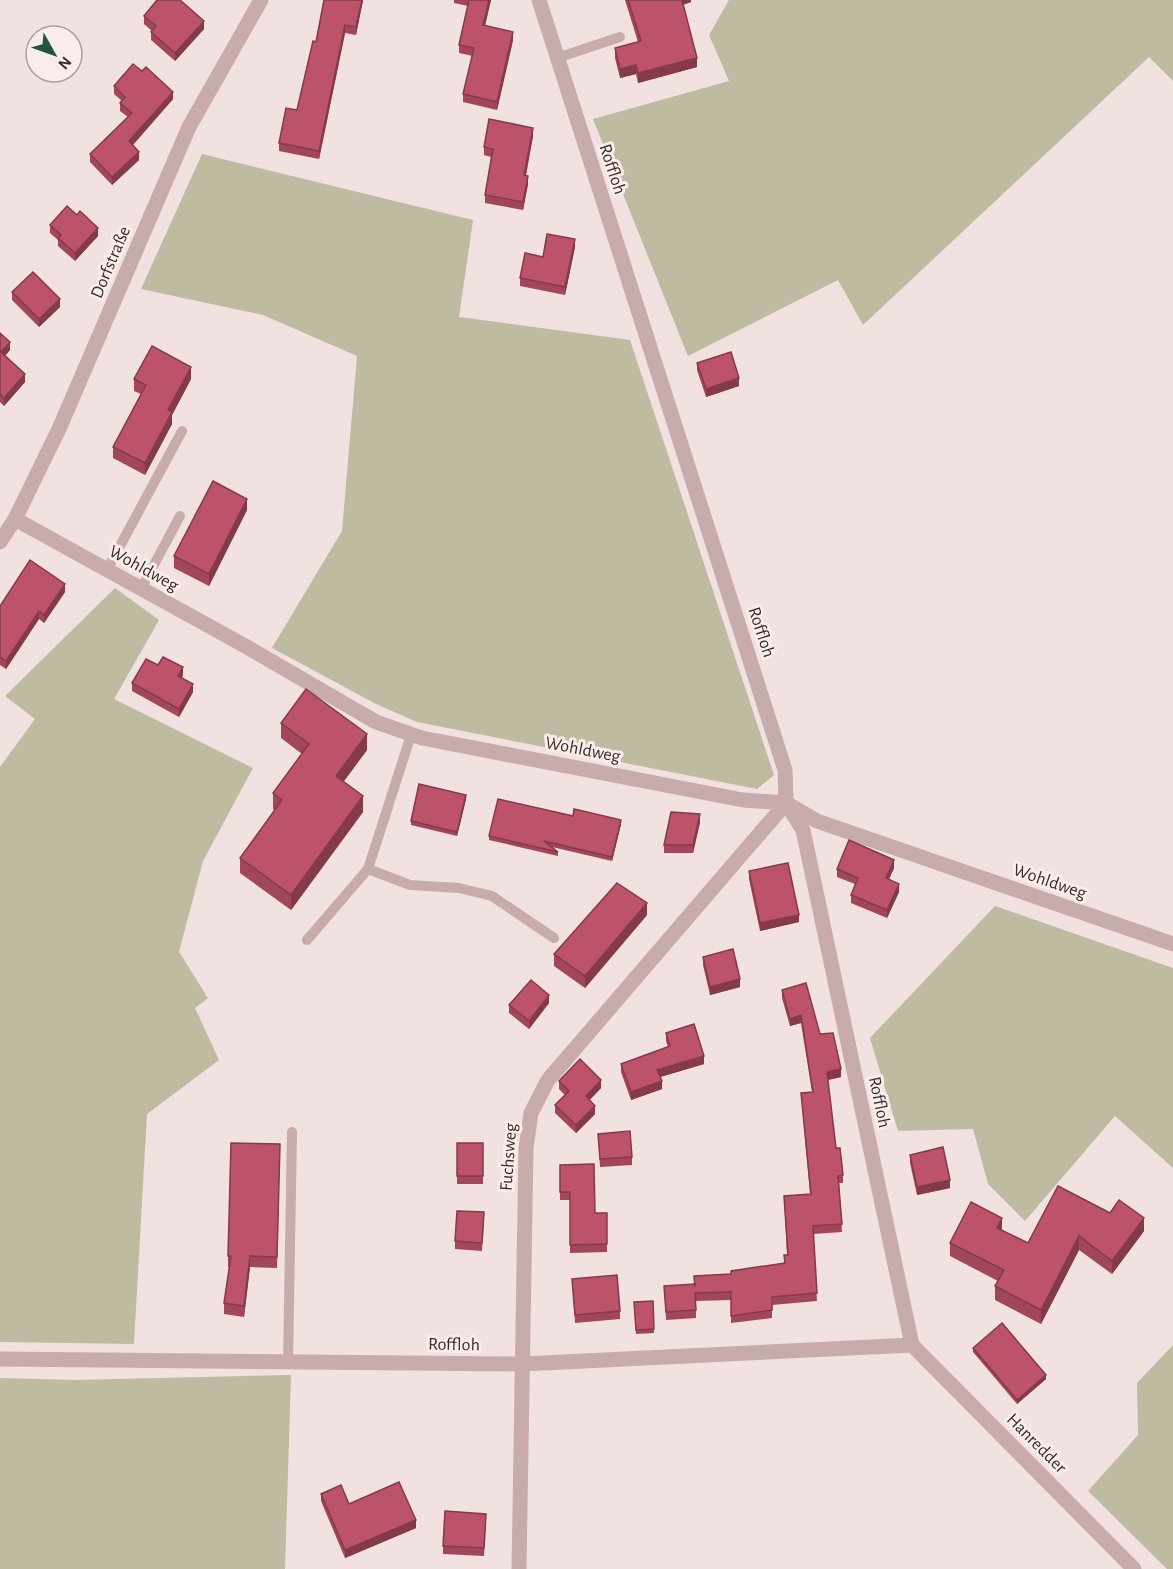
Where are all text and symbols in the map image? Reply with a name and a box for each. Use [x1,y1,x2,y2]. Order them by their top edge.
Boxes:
north arrow [24,24,84,84]
text: N [55,54,74,72]
street label: Roffloh [596,142,629,197]
street label: Dorfstraße [88,224,134,301]
street label: Wohldweg [106,543,181,595]
street label: Roffloh [745,605,778,660]
street label: Wohldweg [544,734,622,766]
street label: Wohldweg [1011,861,1089,903]
street label: Roffloh [865,1075,893,1129]
street label: Fuchsweg [498,1122,520,1192]
street label: Roffloh [428,1336,480,1354]
street label: Hanredder [1003,1410,1070,1477]

